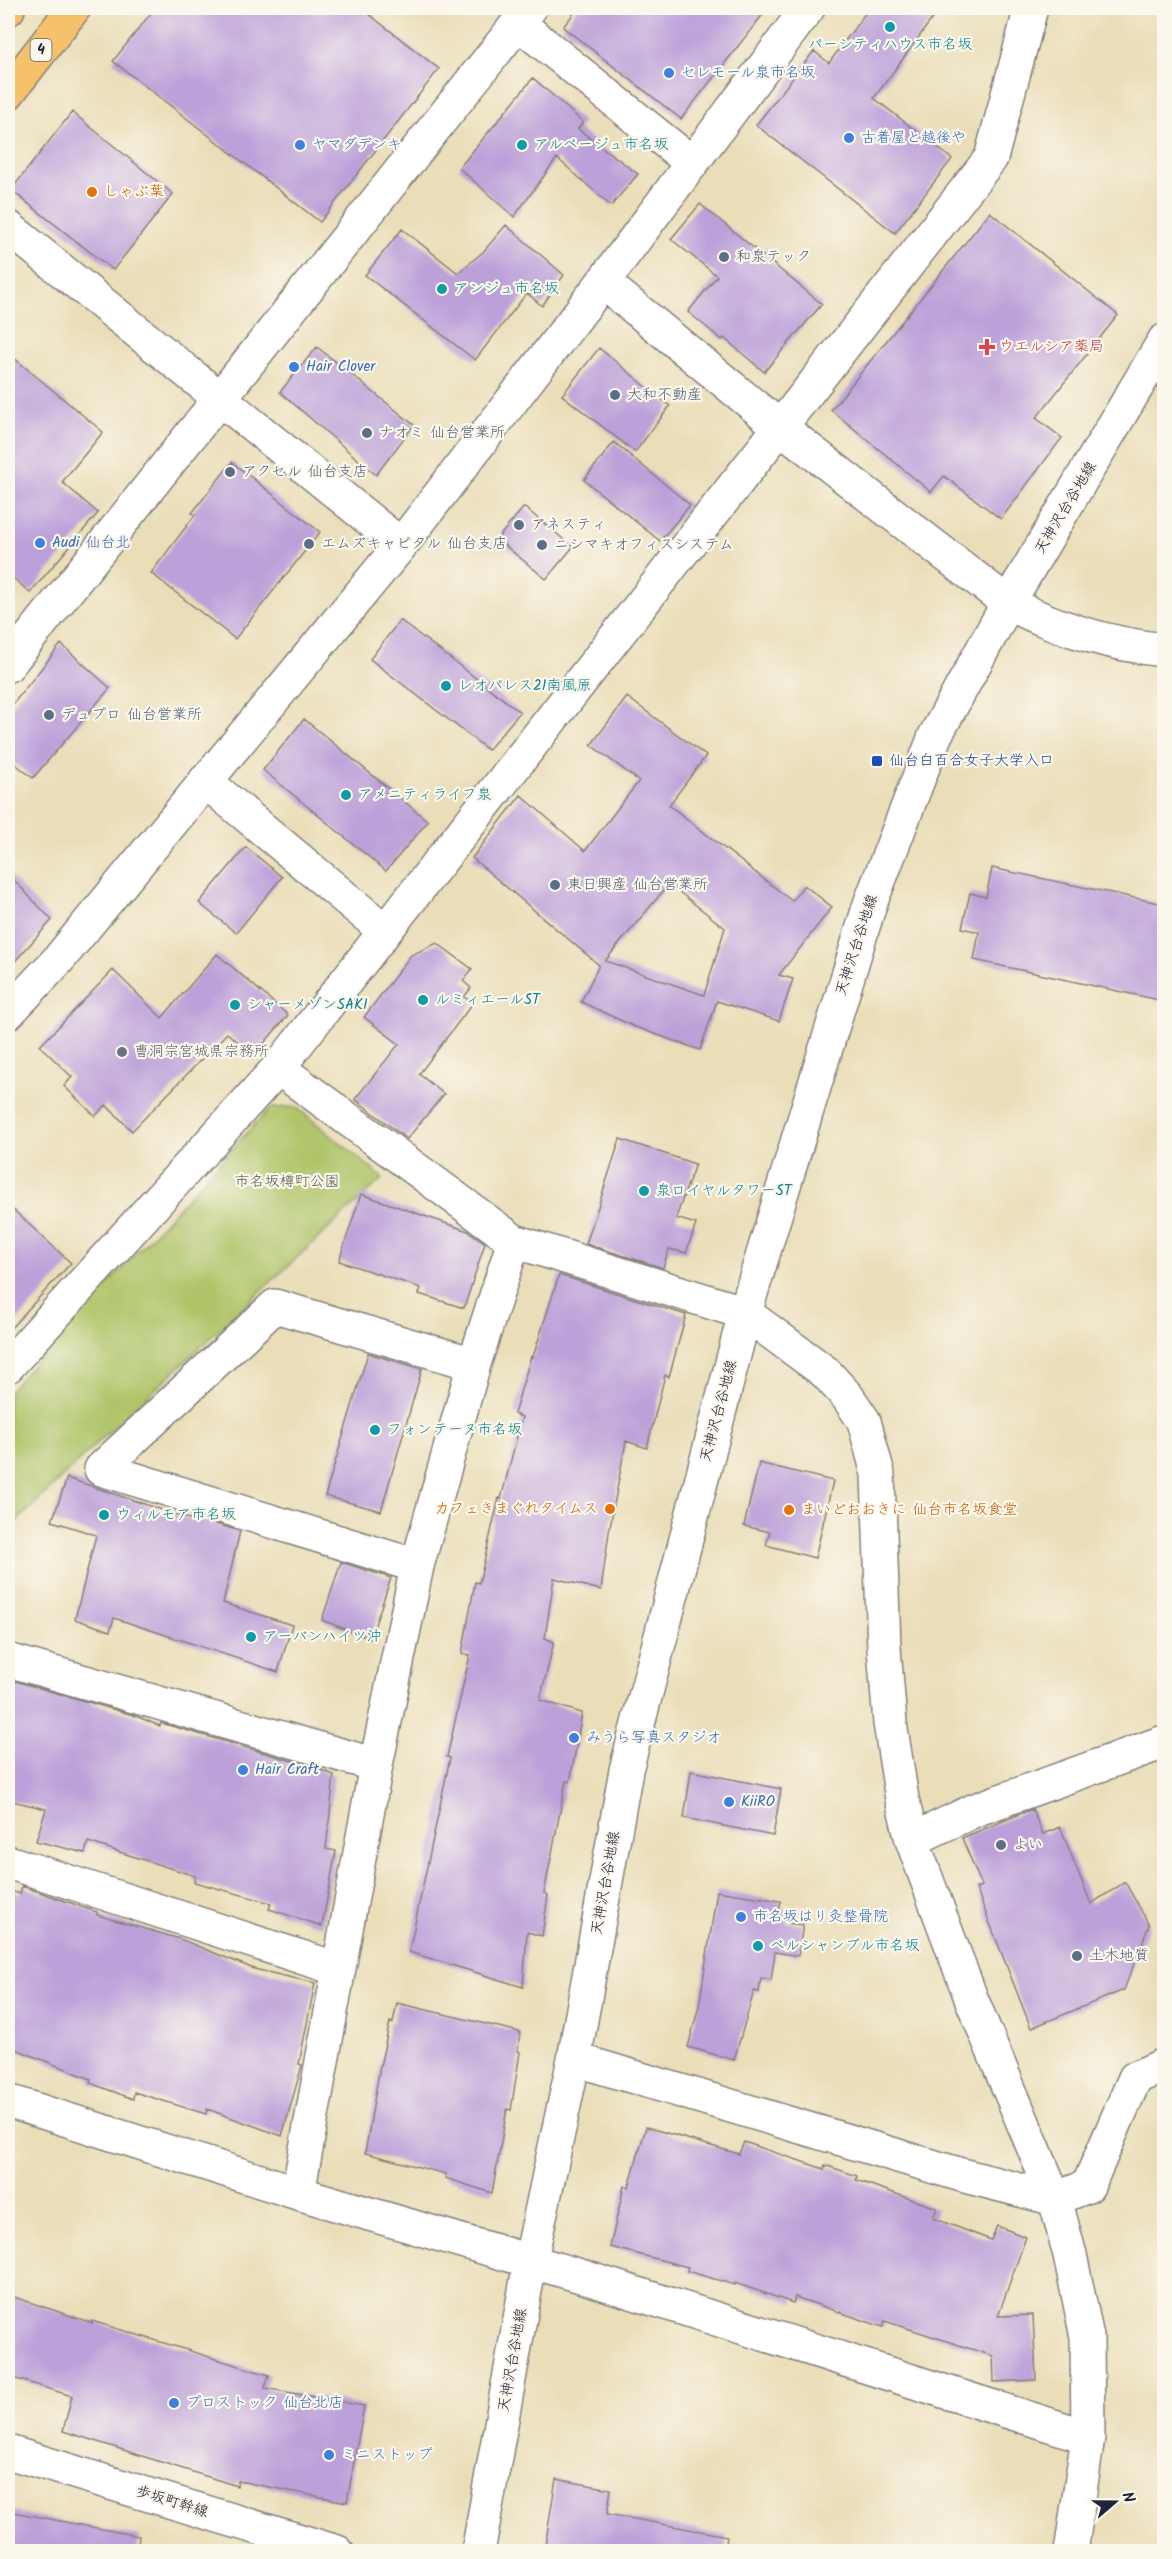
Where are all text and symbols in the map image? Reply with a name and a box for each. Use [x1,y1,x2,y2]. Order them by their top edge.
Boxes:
marker: パーシティハウス市名坂 [883,20,897,34]
place label: パーシティハウス市名坂 [808,33,972,57]
road number: 4 [30,39,51,61]
place label: セレモール泉市名坂 [681,61,815,85]
marker: セレモール泉市名坂 [662,66,676,80]
place label: 古着屋と越後や [861,126,966,150]
marker: 古着屋と越後や [842,131,856,145]
place label: ヤマダデンキ [312,133,402,157]
place label: アルページュ市名坂 [534,133,668,157]
marker: ヤマダデンキ [293,138,307,152]
marker: アルページュ市名坂 [515,138,529,152]
place label: しゃぶ葉 [104,180,164,204]
marker: しゃぶ葉 [85,185,99,199]
place label: 和泉テック [736,245,811,269]
marker: 和泉テック [717,250,731,264]
place label: アンジュ市名坂 [454,277,559,301]
marker: アンジュ市名坂 [435,282,449,296]
place label: ウエルシア薬局 [999,335,1104,359]
marker: ウエルシア薬局 [980,340,994,354]
place label: Hair Clover [306,355,376,379]
marker: Hair Clover [287,360,301,374]
place label: 大和不動産 [627,383,702,407]
marker: 大和不動産 [608,388,622,402]
place label: ナオミ 仙台営業所 [379,421,505,445]
marker: ナオミ 仙台営業所 [360,426,374,440]
street label: 天神沢台谷地線 [1029,457,1103,559]
place label: アクセル 仙台支店 [242,460,368,484]
marker: アクセル 仙台支店 [223,465,237,479]
place label: アネスティ [531,513,607,537]
marker: アネスティ [512,518,526,532]
place label: Audi 仙台北 [52,531,130,555]
place label: エムズキャピタル 仙台支店 [321,532,507,556]
place label: ニシマキオフィスシステム [554,533,734,557]
marker: Audi 仙台北 [33,536,47,550]
marker: エムズキャピタル 仙台支店 [302,537,316,551]
marker: ニシマキオフィスシステム [535,538,549,552]
place label: レオパレス21南風原 [458,674,591,698]
marker: レオパレス21南風原 [439,679,453,693]
place label: デュプロ 仙台営業所 [61,703,202,727]
marker: デュプロ 仙台営業所 [42,708,56,722]
place label: 仙台白百合女子大学入口 [889,749,1054,773]
marker: 仙台白百合女子大学入口 [870,754,884,768]
place label: アメニティライフ泉 [358,783,492,807]
marker: アメニティライフ泉 [339,788,353,802]
place label: 東日興産 仙台営業所 [567,873,708,897]
marker: 東日興産 仙台営業所 [548,878,562,892]
street label: 天神沢台谷地線 [829,891,885,999]
place label: ルミィエールST [435,988,542,1012]
place label: シャーメゾンSAKI [247,993,368,1017]
marker: ルミィエールST [416,993,430,1007]
marker: シャーメゾンSAKI [228,998,242,1012]
place label: 曹洞宗宮城県宗務所 [134,1040,269,1064]
marker: 曹洞宗宮城県宗務所 [115,1045,129,1059]
park label: 市名坂樽町公園 [234,1170,340,1194]
place label: 泉ロイヤルタワーST [656,1179,794,1203]
marker: 泉ロイヤルタワーST [637,1184,651,1198]
street label: 天神沢台谷地線 [694,1357,744,1465]
place label: フォンテーヌ市名坂 [387,1418,522,1442]
marker: フォンテーヌ市名坂 [368,1423,382,1437]
place label: カフェきまぐれタイムス [434,1497,598,1521]
place label: まいどおおきに 仙台市名坂食堂 [801,1498,1017,1522]
marker: カフェきまぐれタイムス [603,1502,617,1516]
place label: ウィルモア市名坂 [116,1503,236,1527]
marker: まいどおおきに 仙台市名坂食堂 [782,1503,796,1517]
marker: ウィルモア市名坂 [97,1508,111,1522]
place label: アーバンハイツ沖 [263,1625,382,1649]
marker: アーバンハイツ沖 [244,1630,258,1644]
place label: みうら写真スタジオ [586,1726,721,1750]
marker: みうら写真スタジオ [567,1731,581,1745]
place label: Hair Craft [255,1758,319,1782]
marker: Hair Craft [236,1763,250,1777]
place label: KiiRO [741,1790,775,1814]
marker: KiiRO [722,1795,736,1809]
street label: 天神沢台谷地線 [585,1829,627,1937]
place label: よい [1013,1833,1043,1857]
marker: よい [994,1838,1008,1852]
place label: 市名坂はり灸整骨院 [753,1905,888,1929]
marker: 市名坂はり灸整骨院 [734,1910,748,1924]
place label: ベルシャンブル市名坂 [770,1934,919,1958]
marker: ベルシャンブル市名坂 [751,1939,765,1953]
place label: 土木地質 [1089,1944,1149,1968]
marker: 土木地質 [1070,1949,1084,1963]
street label: 天神沢台谷地線 [492,2306,534,2414]
place label: プロストック 仙台北店 [186,2391,343,2415]
marker: プロストック 仙台北店 [167,2396,181,2410]
place label: ミニストップ [341,2443,433,2467]
marker: ミニストップ [322,2448,336,2462]
north arrow [1085,2472,1145,2532]
street label: 歩坂町幹線 [133,2480,211,2524]
text: N [1114,2488,1141,2506]

